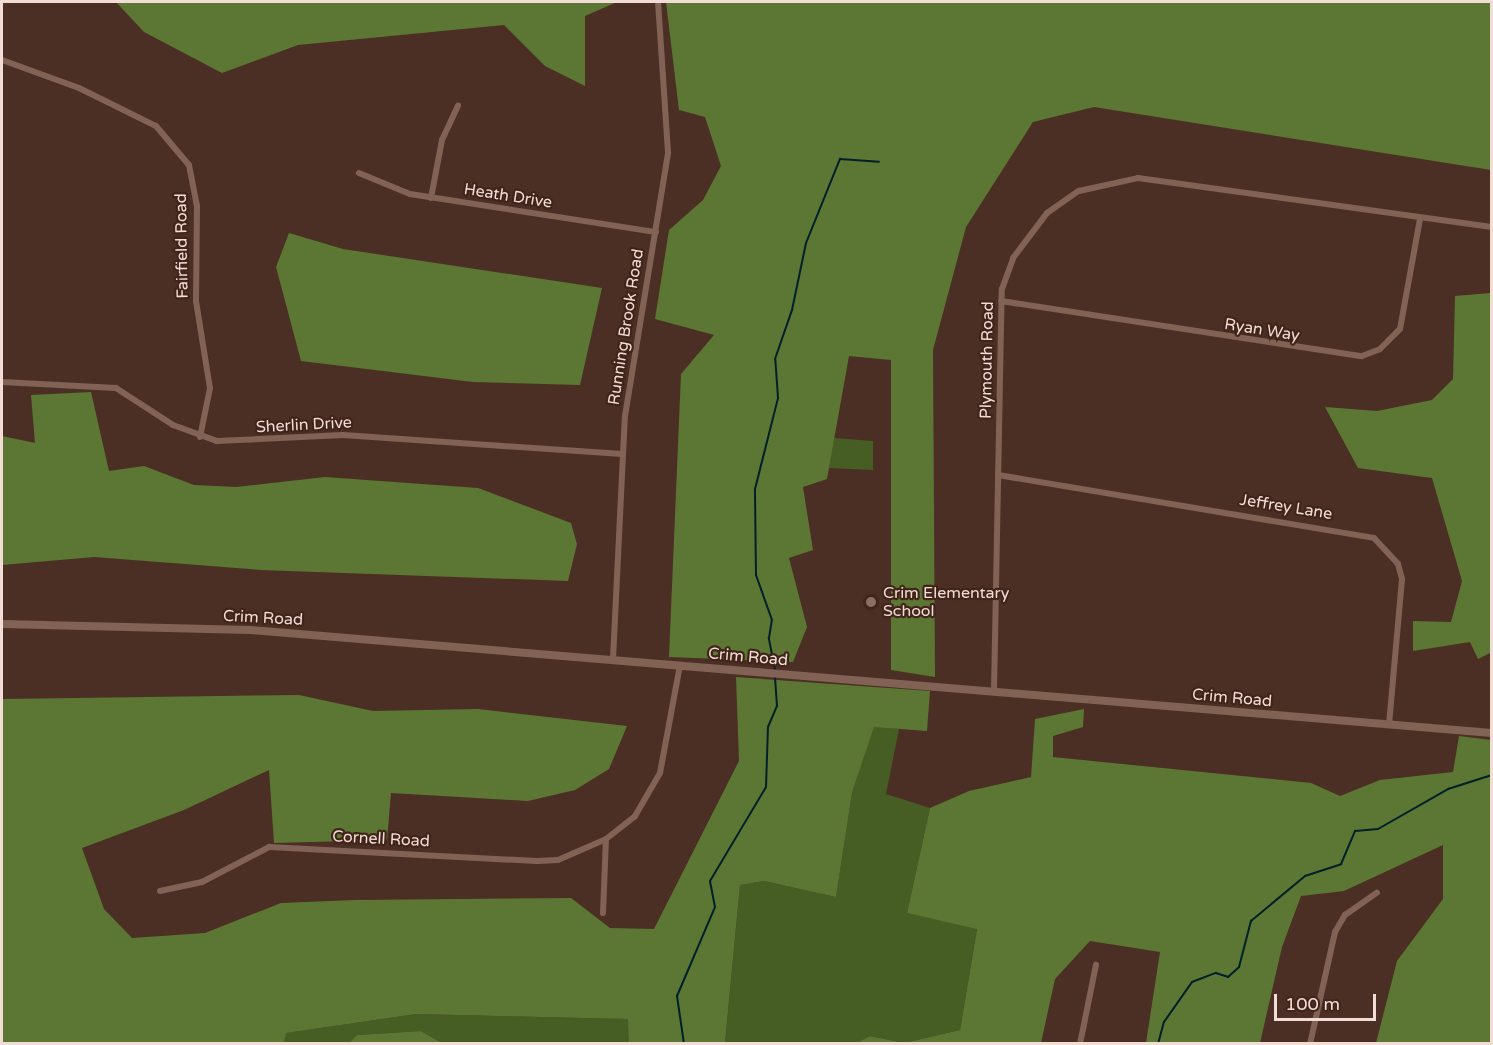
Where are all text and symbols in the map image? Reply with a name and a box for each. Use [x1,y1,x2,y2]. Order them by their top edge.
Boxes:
street label: Heath Drive [462,180,554,212]
street label: Fairfield Road [171,193,193,299]
street label: Running Brook Road [604,247,648,407]
street label: Plymouth Road [976,301,998,419]
street label: Ryan Way [1223,315,1301,345]
street label: Sherlin Drive [256,413,352,437]
street label: Jeffrey Lane [1238,490,1334,524]
place label: Crim Elementary School [883,583,1009,621]
marker: Crim Elementary School [864,595,878,609]
street label: Crim Road [222,606,304,630]
street label: Crim Road [707,644,789,670]
street label: Crim Road [1191,685,1273,711]
street label: Cornell Road [332,827,430,851]
scale bar [1277,982,1379,1020]
text: 100 m [1285,993,1340,1015]

